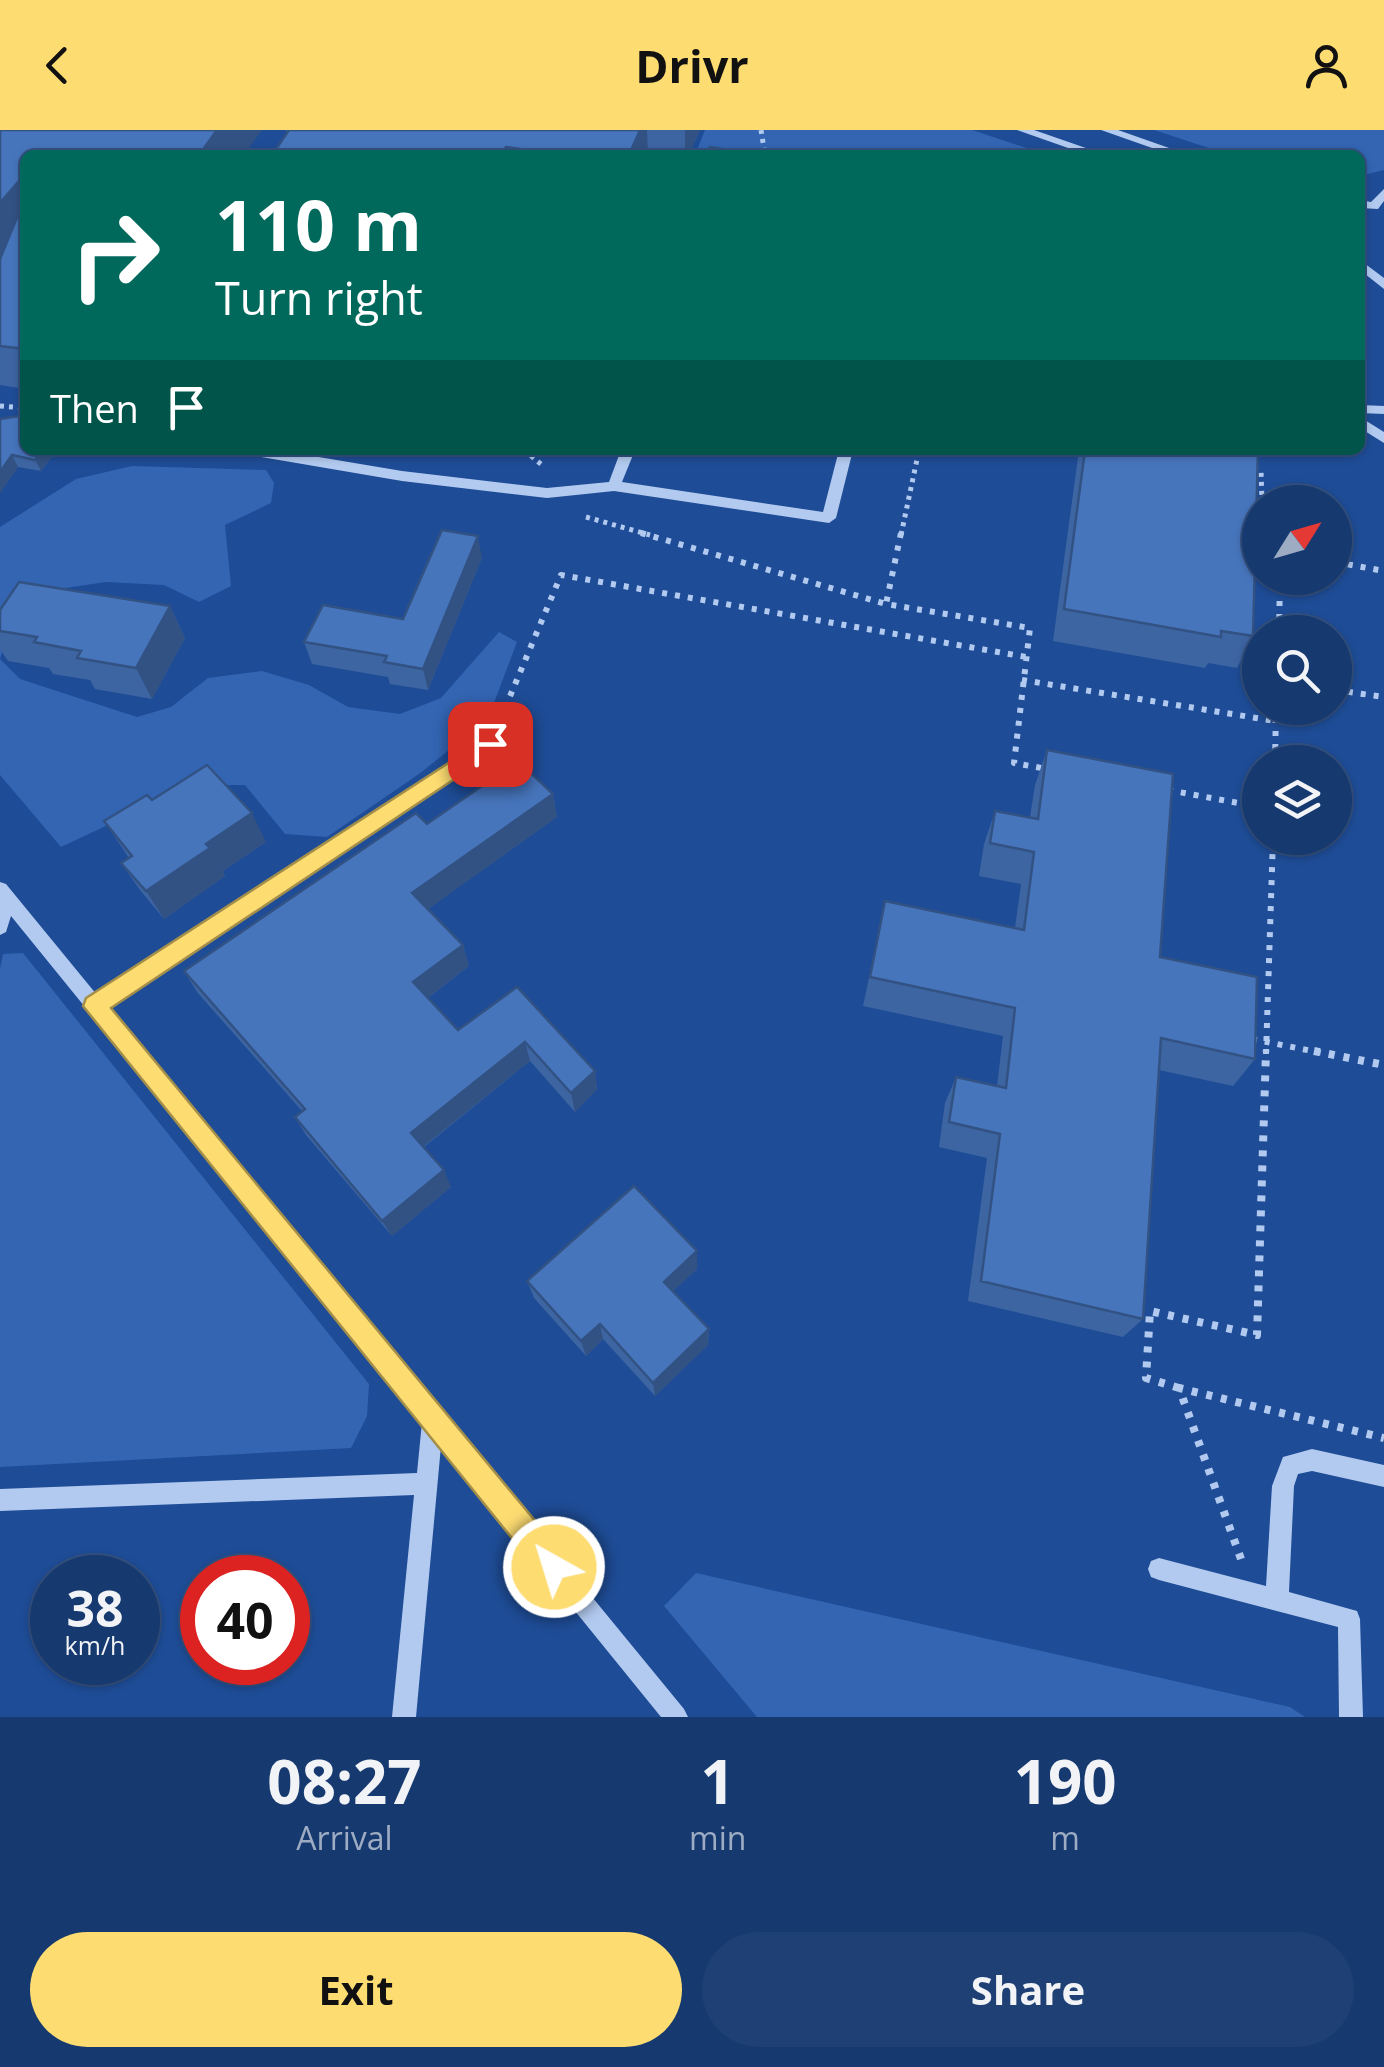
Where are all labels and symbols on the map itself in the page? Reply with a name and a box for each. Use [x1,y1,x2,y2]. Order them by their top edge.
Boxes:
north arrow [1242,485,1352,595]
pin [448,702,533,787]
position arrow [502,1515,606,1619]
speed limit sign: 40 [180,1555,310,1685]

